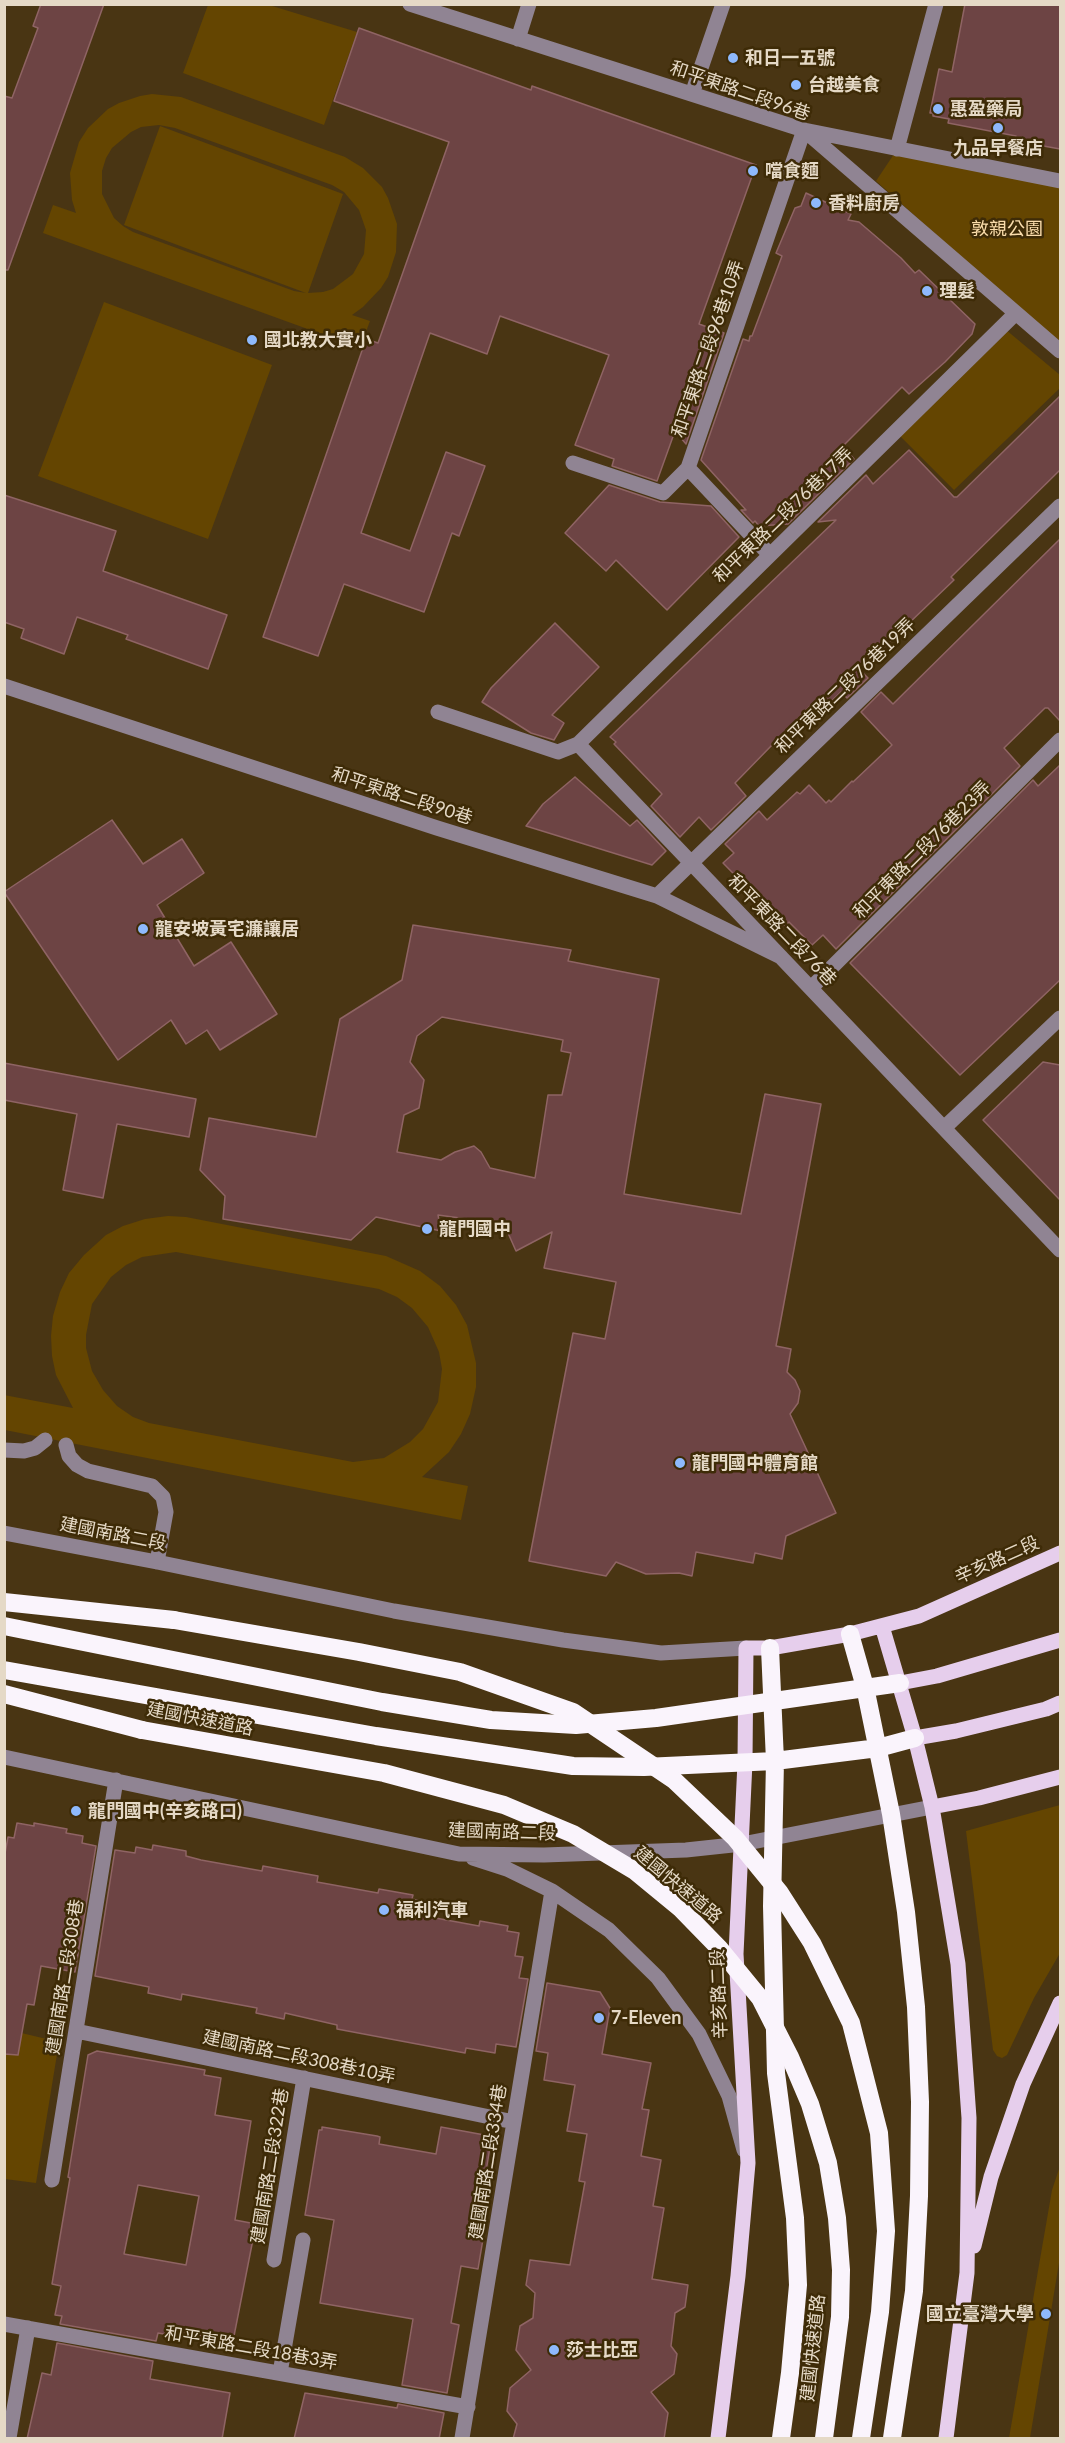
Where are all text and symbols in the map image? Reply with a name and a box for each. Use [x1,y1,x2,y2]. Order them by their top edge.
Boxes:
place label: 和日一五號 [745,47,835,69]
marker: 和日一五號 [726,51,740,65]
street label: 和平東路二段96巷 [667,57,813,125]
place label: 台越美食 [808,74,880,96]
marker: 台越美食 [789,78,803,92]
place label: 惠盈藥局 [950,98,1022,120]
marker: 惠盈藥局 [931,102,945,116]
marker: 九品早餐店 [991,121,1005,135]
place label: 九品早餐店 [953,137,1043,159]
place label: 噹食麵 [765,160,819,182]
marker: 噹食麵 [746,164,760,178]
place label: 香料廚房 [828,192,900,214]
marker: 香料廚房 [809,196,823,210]
park label: 敦親公園 [971,218,1043,240]
street label: 和平東路二段96巷10弄 [668,258,748,440]
place label: 理髮 [939,280,975,302]
marker: 理髮 [920,284,934,298]
place label: 國北教大實小 [264,329,372,351]
marker: 國北教大實小 [245,333,259,347]
street label: 和平東路二段76巷17弄 [709,443,857,587]
street label: 和平東路二段76巷19弄 [771,614,919,758]
street label: 和平東路二段90巷 [329,763,475,829]
street label: 和平東路二段76巷23弄 [849,777,995,923]
street label: 和平東路二段76巷 [723,870,841,990]
place label: 龍安坡黃宅濂讓居 [155,918,299,940]
marker: 龍安坡黃宅濂讓居 [136,922,150,936]
place label: 龍門國中 [439,1218,511,1240]
marker: 龍門國中 [420,1222,434,1236]
place label: 龍門國中體育館 [692,1452,818,1474]
marker: 龍門國中體育館 [673,1456,687,1470]
street label: 建國南路二段 [58,1513,168,1555]
street label: 辛亥路二段 [951,1532,1043,1588]
street label: 建國快速道路 [145,1698,255,1740]
place label: 龍門國中(辛亥路口) [88,1800,242,1822]
marker: 龍門國中(辛亥路口) [69,1804,83,1818]
street label: 建國南路二段 [448,1819,556,1845]
street label: 建國快速道路 [630,1842,726,1928]
street label: 建國南路二段308巷 [42,1898,88,2056]
place label: 福利汽車 [396,1899,468,1921]
marker: 福利汽車 [377,1903,391,1917]
street label: 辛亥路二段 [707,1949,731,2039]
place label: 7-Eleven [611,2007,681,2029]
marker: 7-Eleven [592,2011,606,2025]
street label: 建國南路二段308巷10弄 [201,2026,397,2088]
street label: 建國南路二段334巷 [465,2083,511,2241]
street label: 建國南路二段322巷 [247,2087,293,2245]
street label: 建國快速道路 [797,2293,829,2403]
place label: 國立臺灣大學 [926,2303,1034,2325]
marker: 國立臺灣大學 [1039,2307,1053,2321]
street label: 和平東路二段18巷3弄 [163,2322,339,2374]
place label: 莎士比亞 [566,2339,638,2361]
marker: 莎士比亞 [547,2343,561,2357]

